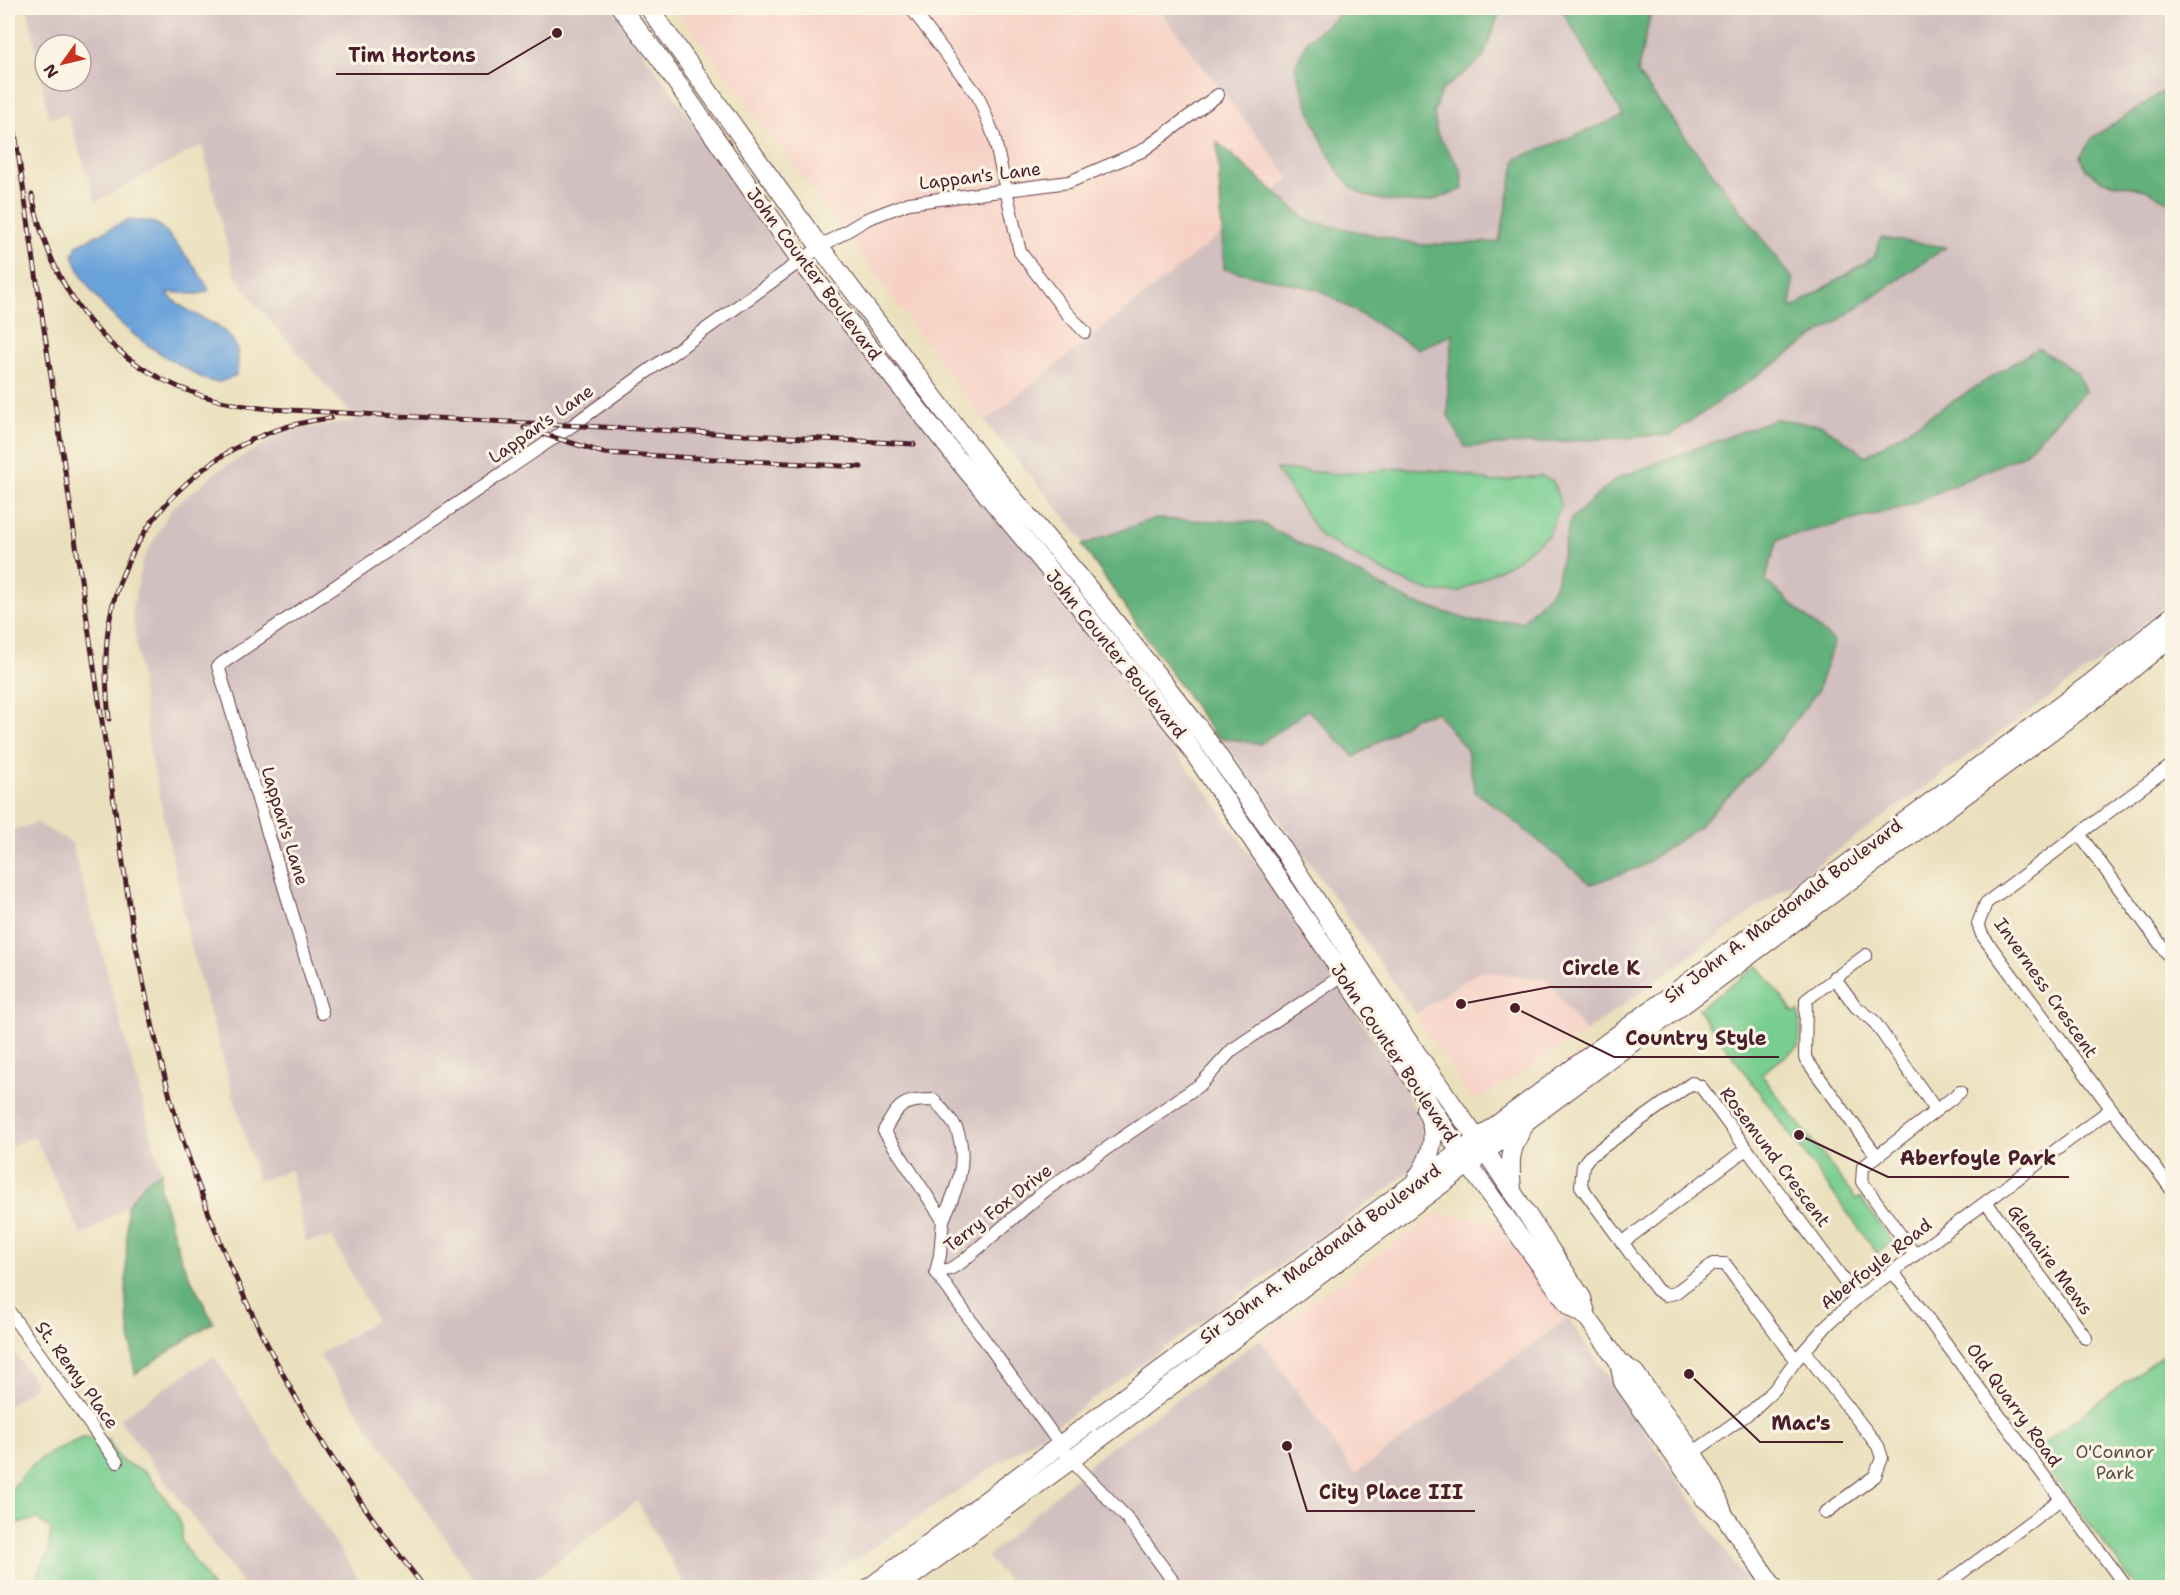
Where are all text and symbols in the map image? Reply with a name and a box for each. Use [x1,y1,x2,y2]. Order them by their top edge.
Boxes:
north arrow [33,33,93,93]
callout: Tim Hortons [336,36,488,74]
text: Tim Hortons [348,42,476,68]
text: N [39,60,63,82]
street label: Lappan's Lane [918,157,1042,195]
street label: John Counter Boulevard [741,183,887,365]
street label: Lappan's Lane [484,379,598,469]
street label: John Counter Boulevard [1040,565,1192,743]
street label: Lappan's Lane [256,764,314,888]
street label: Sir John A. Macdonald Boulevard [1659,813,1907,1009]
street label: Inverness Crescent [1989,913,2103,1063]
callout: Circle K [1550,949,1652,987]
text: Circle K [1562,955,1640,981]
street label: John Counter Boulevard [1325,959,1463,1147]
callout: Country Style [1614,1019,1779,1057]
text: Country Style [1625,1025,1767,1051]
street label: Rosemund Crescent [1714,1082,1836,1232]
callout: Aberfoyle Park [1888,1139,2069,1177]
text: Aberfoyle Park [1900,1145,2056,1171]
street label: Terry Fox Drive [939,1158,1057,1258]
street label: Sir John A. Macdonald Boulevard [1195,1158,1445,1350]
street label: Glenaire Mews [2002,1200,2098,1320]
street label: Aberfoyle Road [1815,1213,1937,1315]
street label: St. Remy Place [30,1316,124,1434]
street label: Old Quarry Road [1961,1338,2067,1472]
callout: Mac's [1760,1404,1843,1442]
text: Mac's [1771,1410,1831,1436]
park label: O'Connor Park [2075,1440,2155,1485]
callout: City Place III [1307,1473,1475,1511]
text: City Place III [1319,1479,1463,1505]

